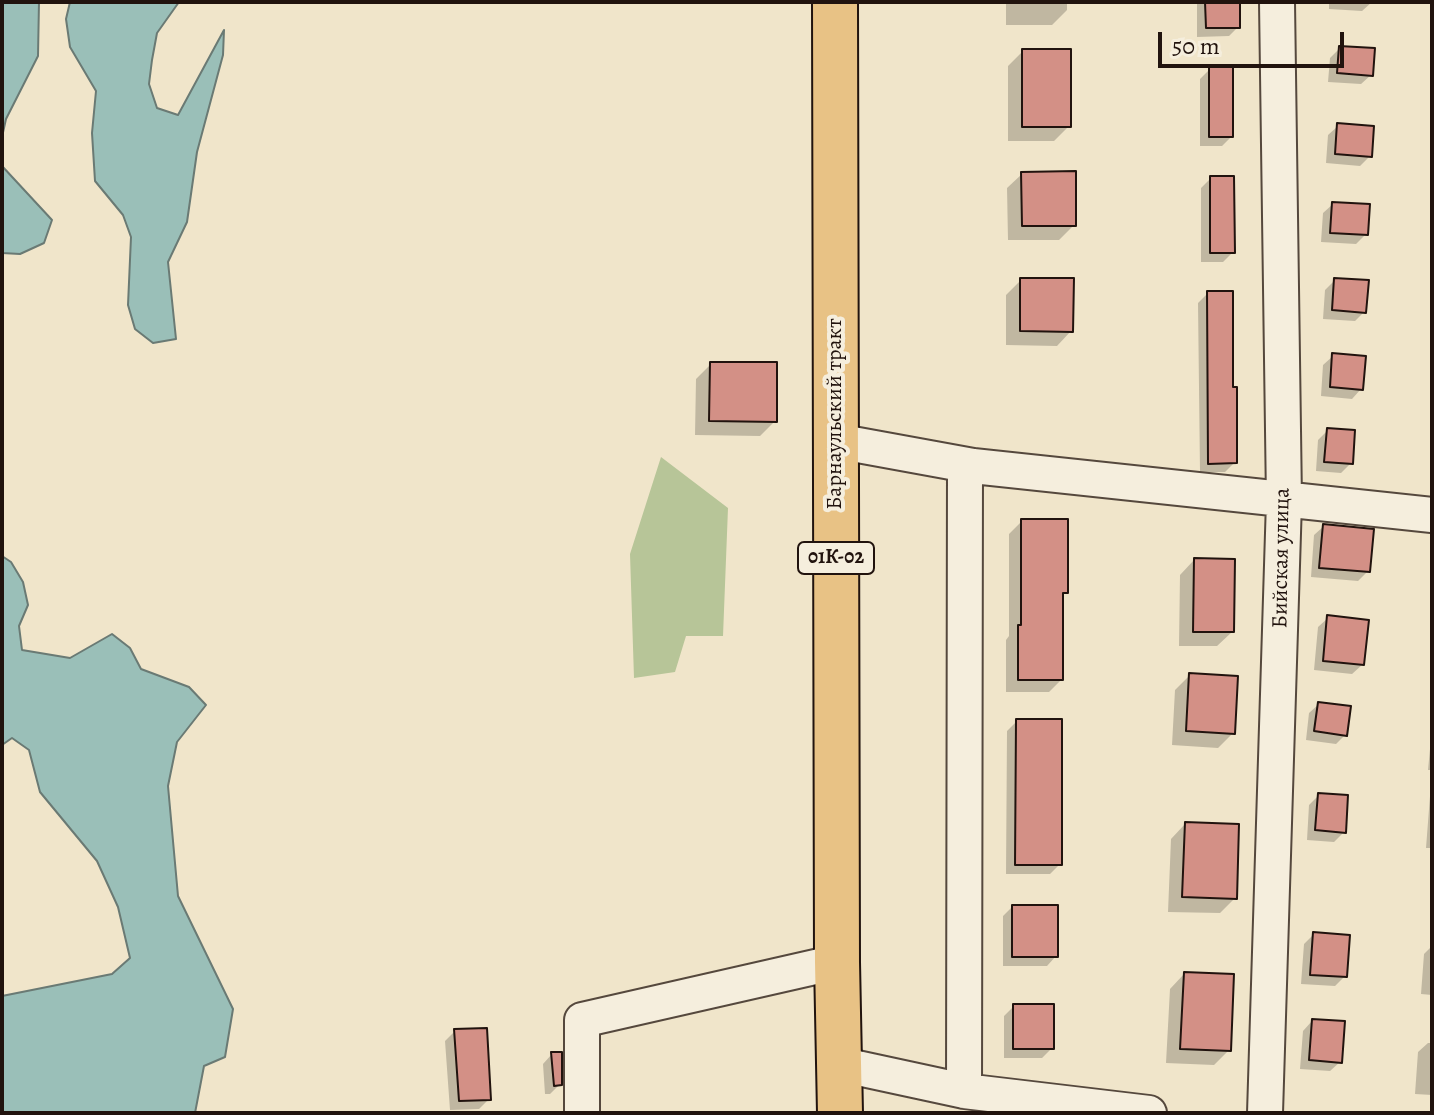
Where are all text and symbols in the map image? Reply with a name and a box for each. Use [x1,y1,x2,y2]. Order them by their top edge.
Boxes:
scale bar [1162,16,1348,66]
text: 50 m [1172,30,1220,62]
street label: Барнаульский тракт [823,318,849,510]
street label: Бийская улица [1268,487,1296,629]
road number: 01К-02 [798,542,874,574]

